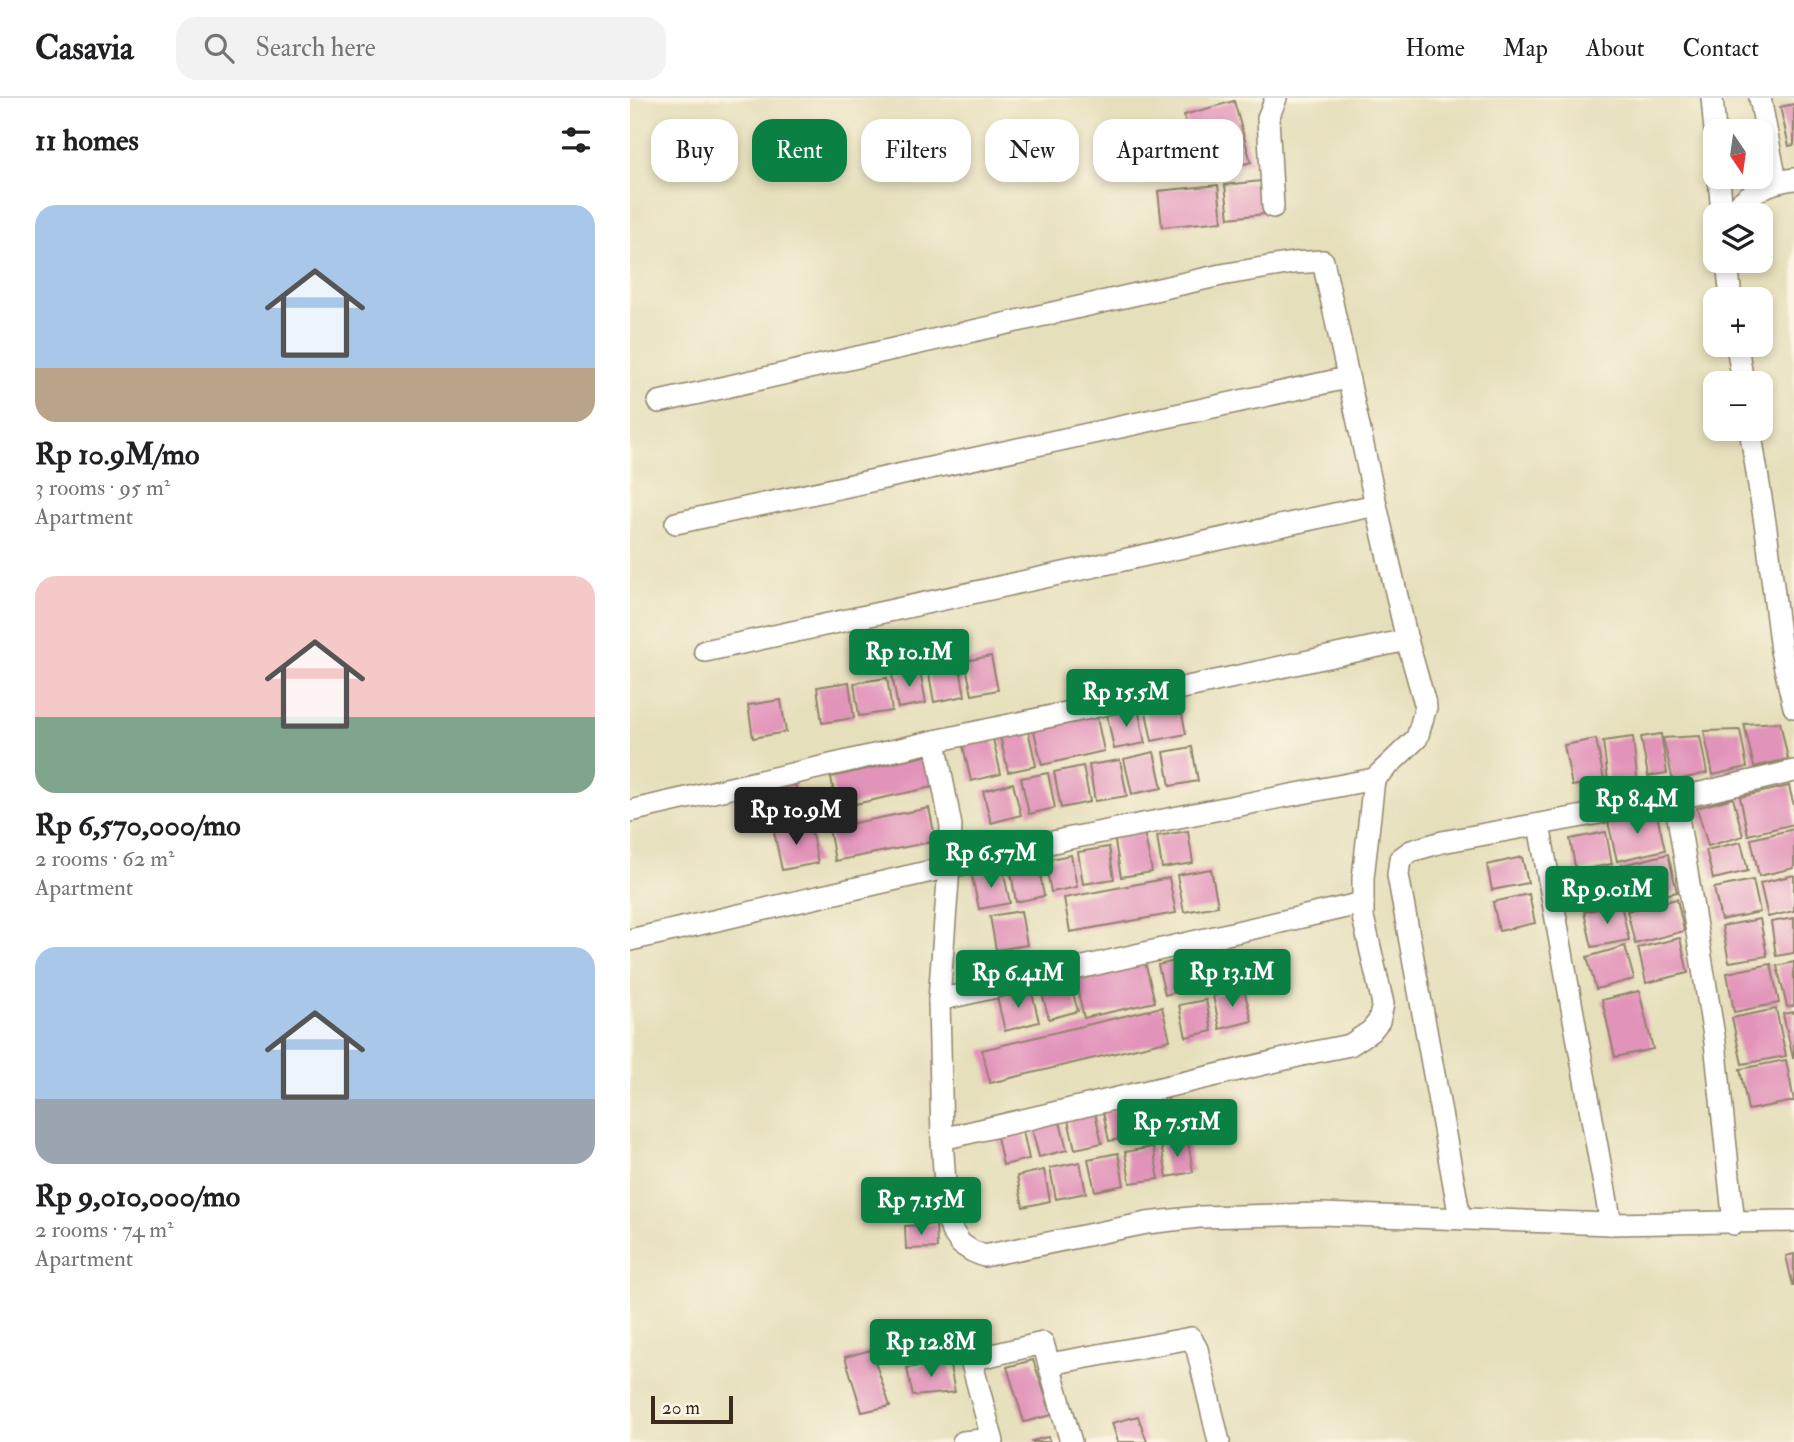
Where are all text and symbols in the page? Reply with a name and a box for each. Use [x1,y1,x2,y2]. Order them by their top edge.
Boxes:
search box [176,17,666,80]
text: Casavia [35,28,134,69]
icon: search [200,29,238,67]
text: Search here [256,32,376,64]
text: Home [1405,33,1465,64]
text: Map [1503,33,1548,64]
text: About [1586,33,1645,64]
text: Contact [1683,33,1759,64]
chip: Buy [651,119,738,182]
chip: Rent [752,119,847,182]
chip: Filters [861,119,971,182]
chip: New [985,119,1079,182]
chip: Apartment [1093,119,1243,182]
north arrow [1703,119,1773,189]
map controls [1703,119,1773,441]
icon: filters [557,121,595,159]
text: 11 homes [35,122,139,159]
button: layers [1703,203,1773,273]
icon: home [252,250,378,376]
button: + [1703,287,1773,357]
button: − [1703,371,1773,441]
text: Rp 10.9M/mo [35,436,199,473]
text: 3 rooms · 95 m² [35,473,170,502]
text: Apartment [35,502,133,531]
icon: home [252,621,378,747]
pin: Rp 10.1M [837,630,981,689]
text: Rp 10.1M [865,637,953,666]
pin: Rp 15.5M [1054,670,1198,729]
text: Rp 15.5M [1082,677,1170,706]
pin: Rp 8.4M [1572,776,1702,836]
text: Rp 8.4M [1595,784,1679,813]
pin: Rp 10.9M [724,788,868,847]
text: Rp 10.9M [750,795,842,824]
text: Rp 6,570,000/mo [35,807,241,844]
pin: Rp 6.57M [919,830,1063,890]
text: Rp 6.57M [945,838,1037,867]
text: 2 rooms · 62 m² [35,844,174,873]
pin: Rp 9.01M [1535,866,1679,926]
text: Apartment [35,873,133,902]
text: Rp 9.01M [1561,874,1653,903]
pin: Rp 6.41M [946,950,1090,1010]
pin: Rp 13.1M [1160,950,1304,1009]
text: Rp 13.1M [1190,957,1274,986]
text: Rp 6.41M [972,958,1064,987]
icon: home [252,992,378,1118]
pin: Rp 7.51M [1105,1100,1249,1159]
text: Rp 7.51M [1133,1107,1221,1136]
text: Rp 9,010,000/mo [35,1178,240,1215]
pin: Rp 7.15M [849,1178,993,1237]
text: Rp 7.15M [877,1185,965,1214]
text: 2 rooms · 74 m² [35,1215,174,1244]
text: Apartment [35,1244,133,1273]
pin: Rp 12.8M [859,1320,1003,1379]
text: Rp 12.8M [886,1327,976,1356]
scale bar [651,1393,733,1425]
text: 20 m [662,1396,700,1420]

